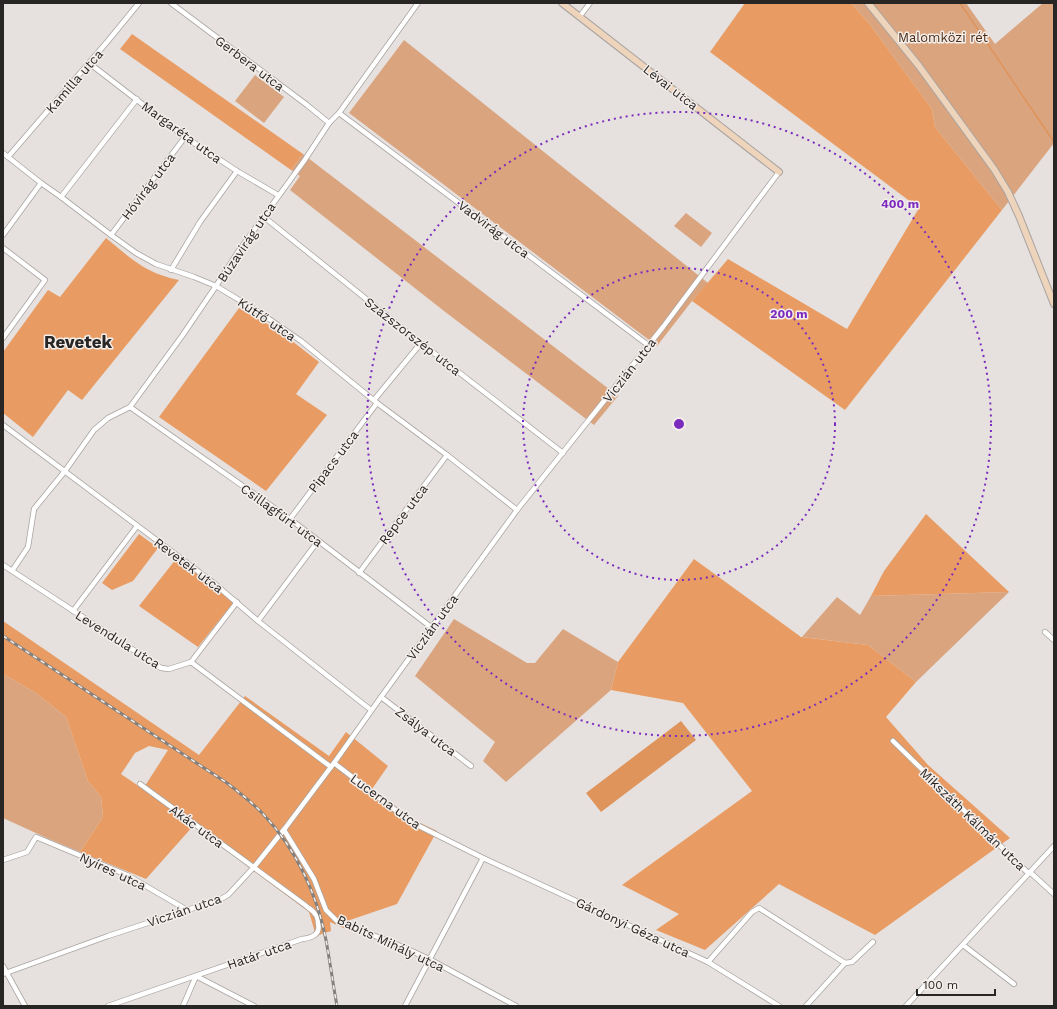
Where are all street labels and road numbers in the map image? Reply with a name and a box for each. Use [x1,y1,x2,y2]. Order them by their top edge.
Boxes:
street label: Gerbera utca [212,33,288,95]
street label: Kamilla utca [43,46,106,116]
street label: Lévai utca [641,62,701,114]
street label: Margaréta utca [139,98,225,167]
street label: Hóvirág utca [119,150,179,223]
street label: Vadvirág utca [455,198,533,261]
street label: Búzavirág utca [214,199,279,285]
street label: Százszorszép utca [362,294,464,379]
street label: Kútfő utca [235,295,299,345]
street label: Viczián utca [600,335,660,405]
street label: Pipacs utca [305,427,362,495]
street label: Csillagfürt utca [238,481,326,550]
street label: Repce utca [376,481,431,547]
street label: Revetek utca [151,535,227,597]
street label: Viczián utca [404,591,462,663]
street label: Levendula utca [73,607,163,672]
street label: Zsálya utca [392,704,460,759]
street label: Mikszáth Kálmán utca [917,765,1029,874]
street label: Lucerna utca [348,771,424,832]
street label: Akác utca [167,802,227,851]
street label: Nyíres utca [77,850,149,894]
street label: Viczián utca [145,891,224,930]
street label: Gárdonyi Géza utca [574,895,693,961]
street label: Babits Mihály utca [335,912,447,975]
street label: Határ utca [225,936,294,972]

